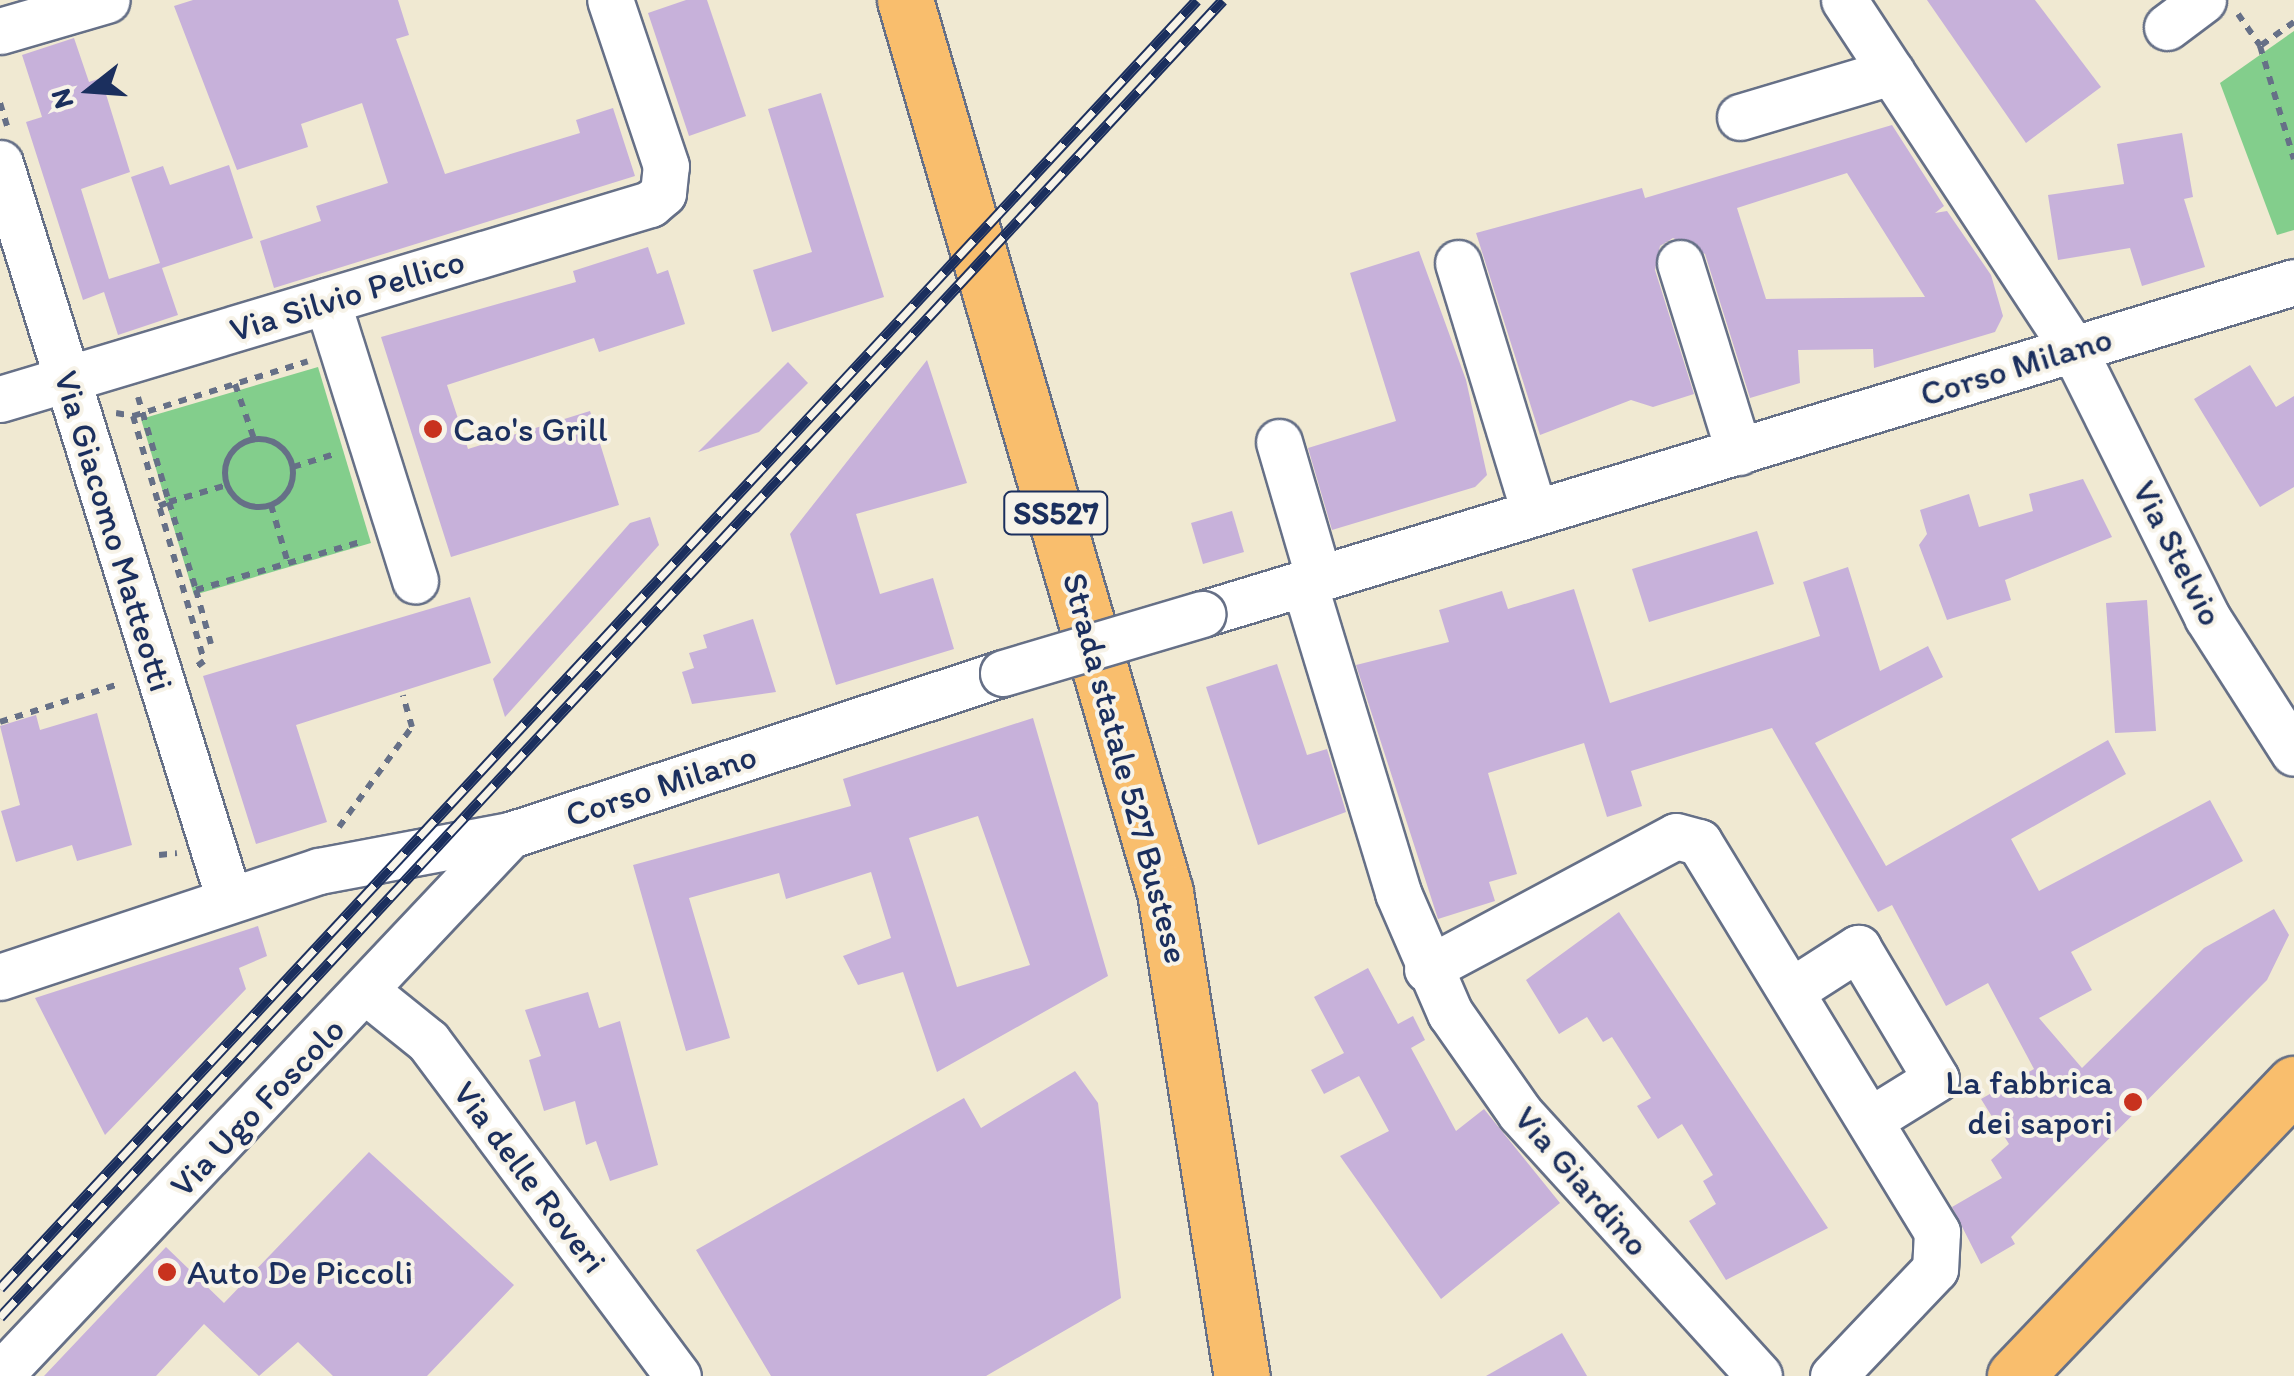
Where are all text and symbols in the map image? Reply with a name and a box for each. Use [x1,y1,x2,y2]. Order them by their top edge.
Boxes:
north arrow [40,40,140,140]
text: N [42,85,80,113]
street label: Via Silvio Pellico [225,239,469,351]
street label: Corso Milano [1916,317,2116,415]
street label: Via Giacomo Matteotti [45,366,183,696]
place label: Cao's Grill [453,408,608,450]
marker: Cao's Grill [422,418,444,440]
street label: Via Stelvio [2124,474,2232,632]
road number: SS527 [1001,486,1111,540]
street label: Strada statale 527 Bustese [1054,568,1198,968]
street label: Corso Milano [562,735,760,835]
street label: Via Ugo Foscolo [161,1009,353,1205]
place label: La fabbrica dei sapori [1945,1061,2113,1143]
street label: Via delle Roveri [444,1073,616,1281]
marker: La fabbrica dei sapori [2122,1091,2144,1113]
street label: Via Giardino [1506,1098,1658,1264]
place label: Auto De Piccoli [187,1251,413,1293]
marker: Auto De Piccoli [156,1261,178,1283]

